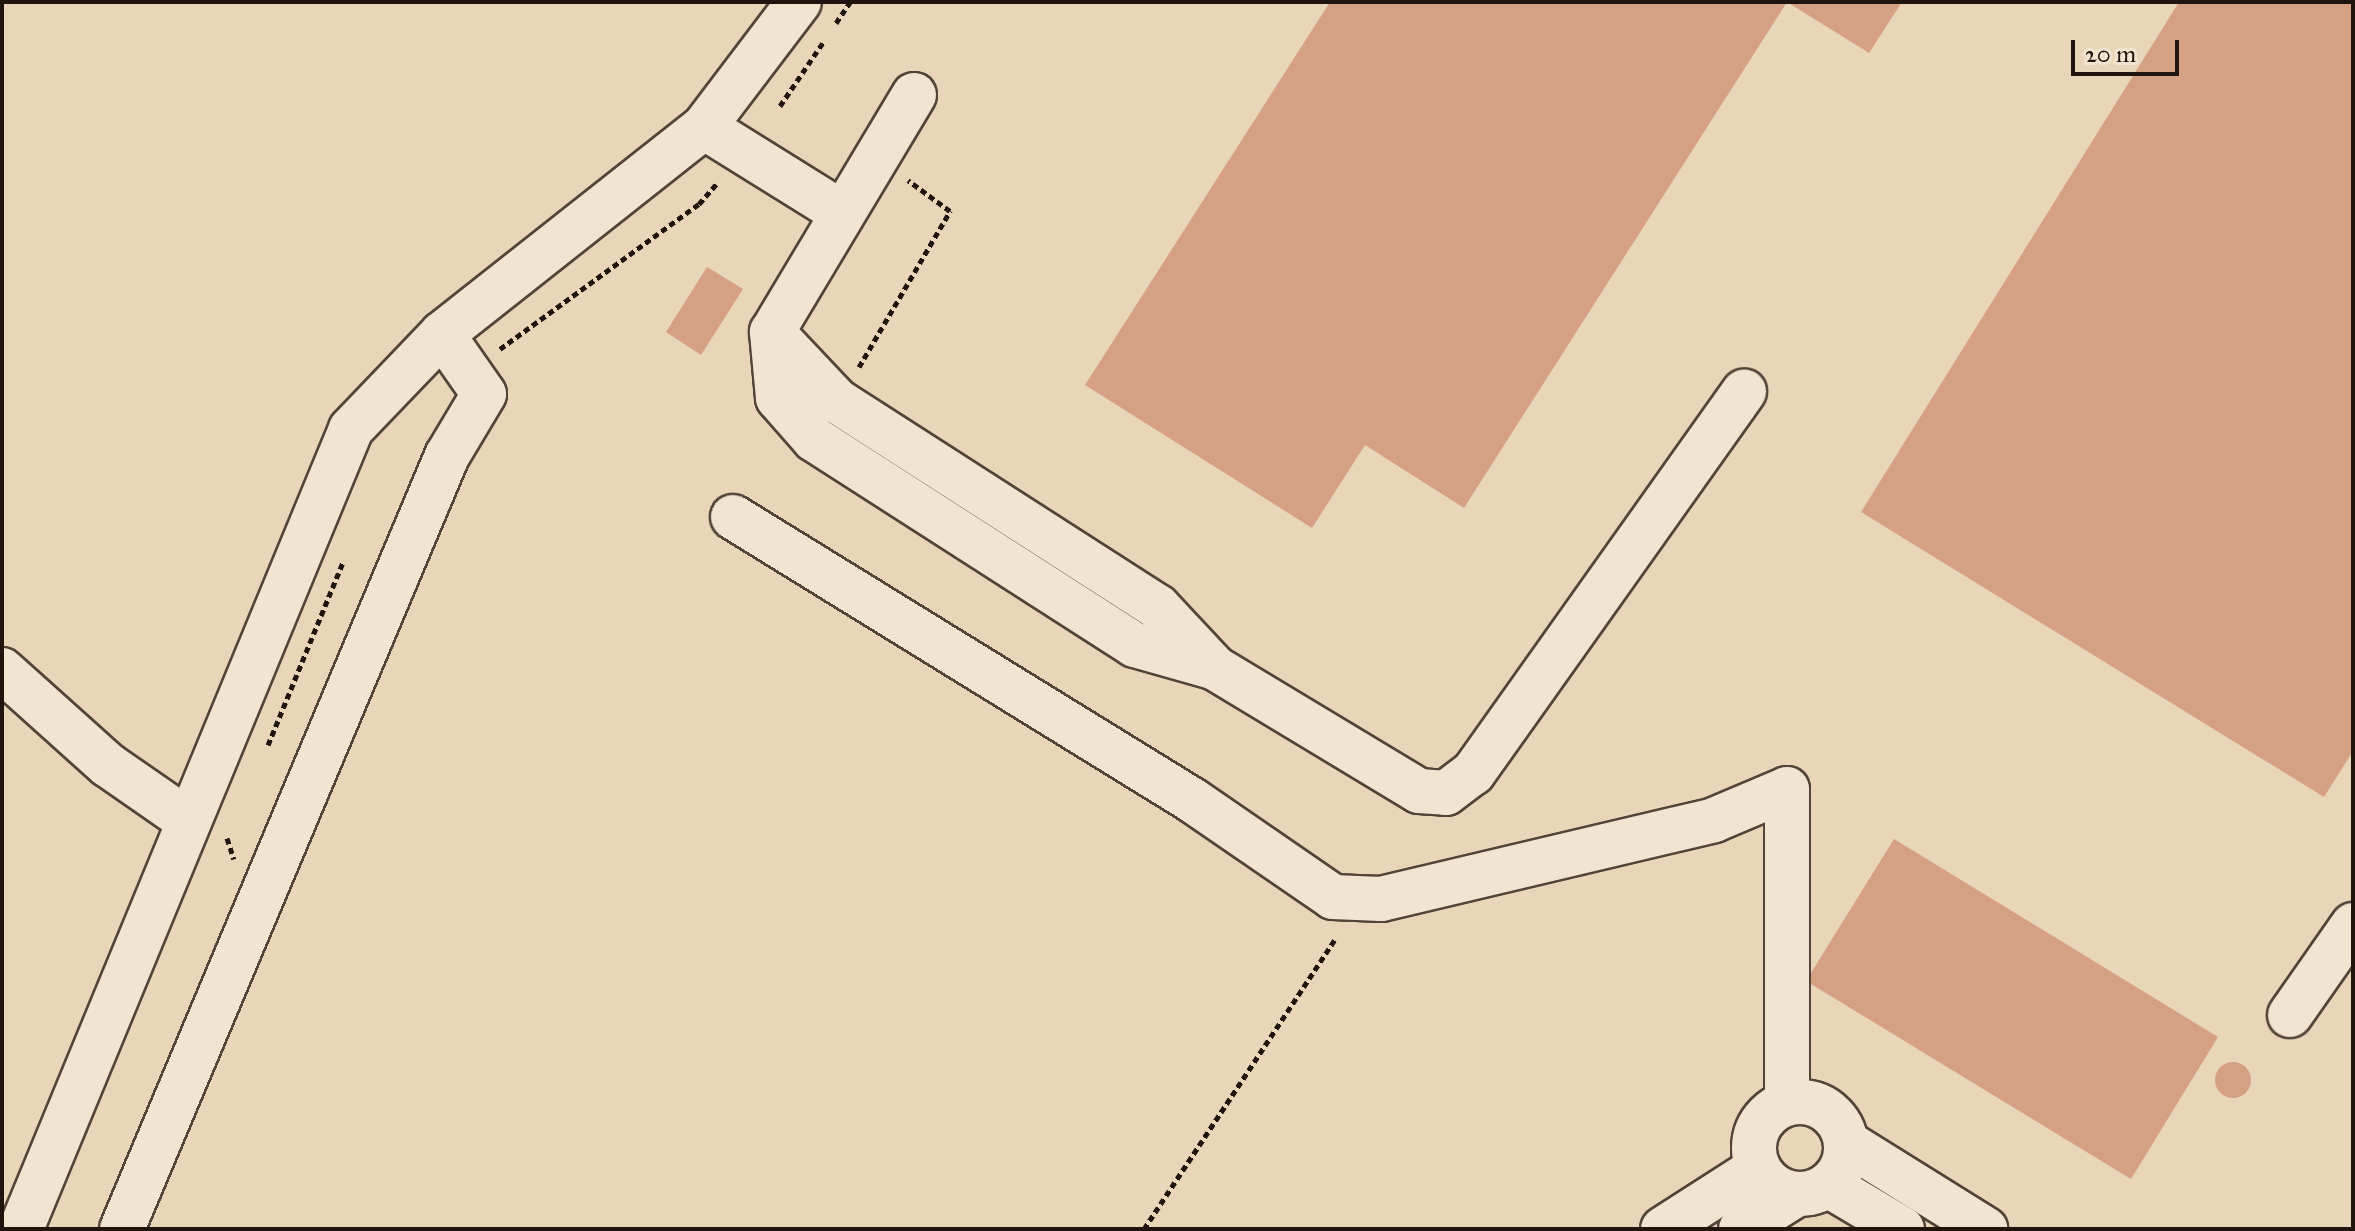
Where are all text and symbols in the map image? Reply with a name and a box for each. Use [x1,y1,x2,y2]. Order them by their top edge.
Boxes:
scale bar [2075,24,2183,74]
text: 20 m [2085,39,2136,69]

